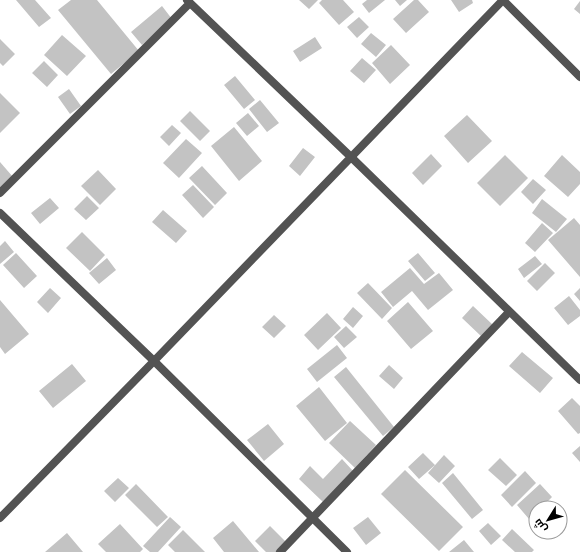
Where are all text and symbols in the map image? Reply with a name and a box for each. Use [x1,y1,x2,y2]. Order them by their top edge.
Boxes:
north arrow [528,500,568,540]
text: ش [530,516,550,536]

